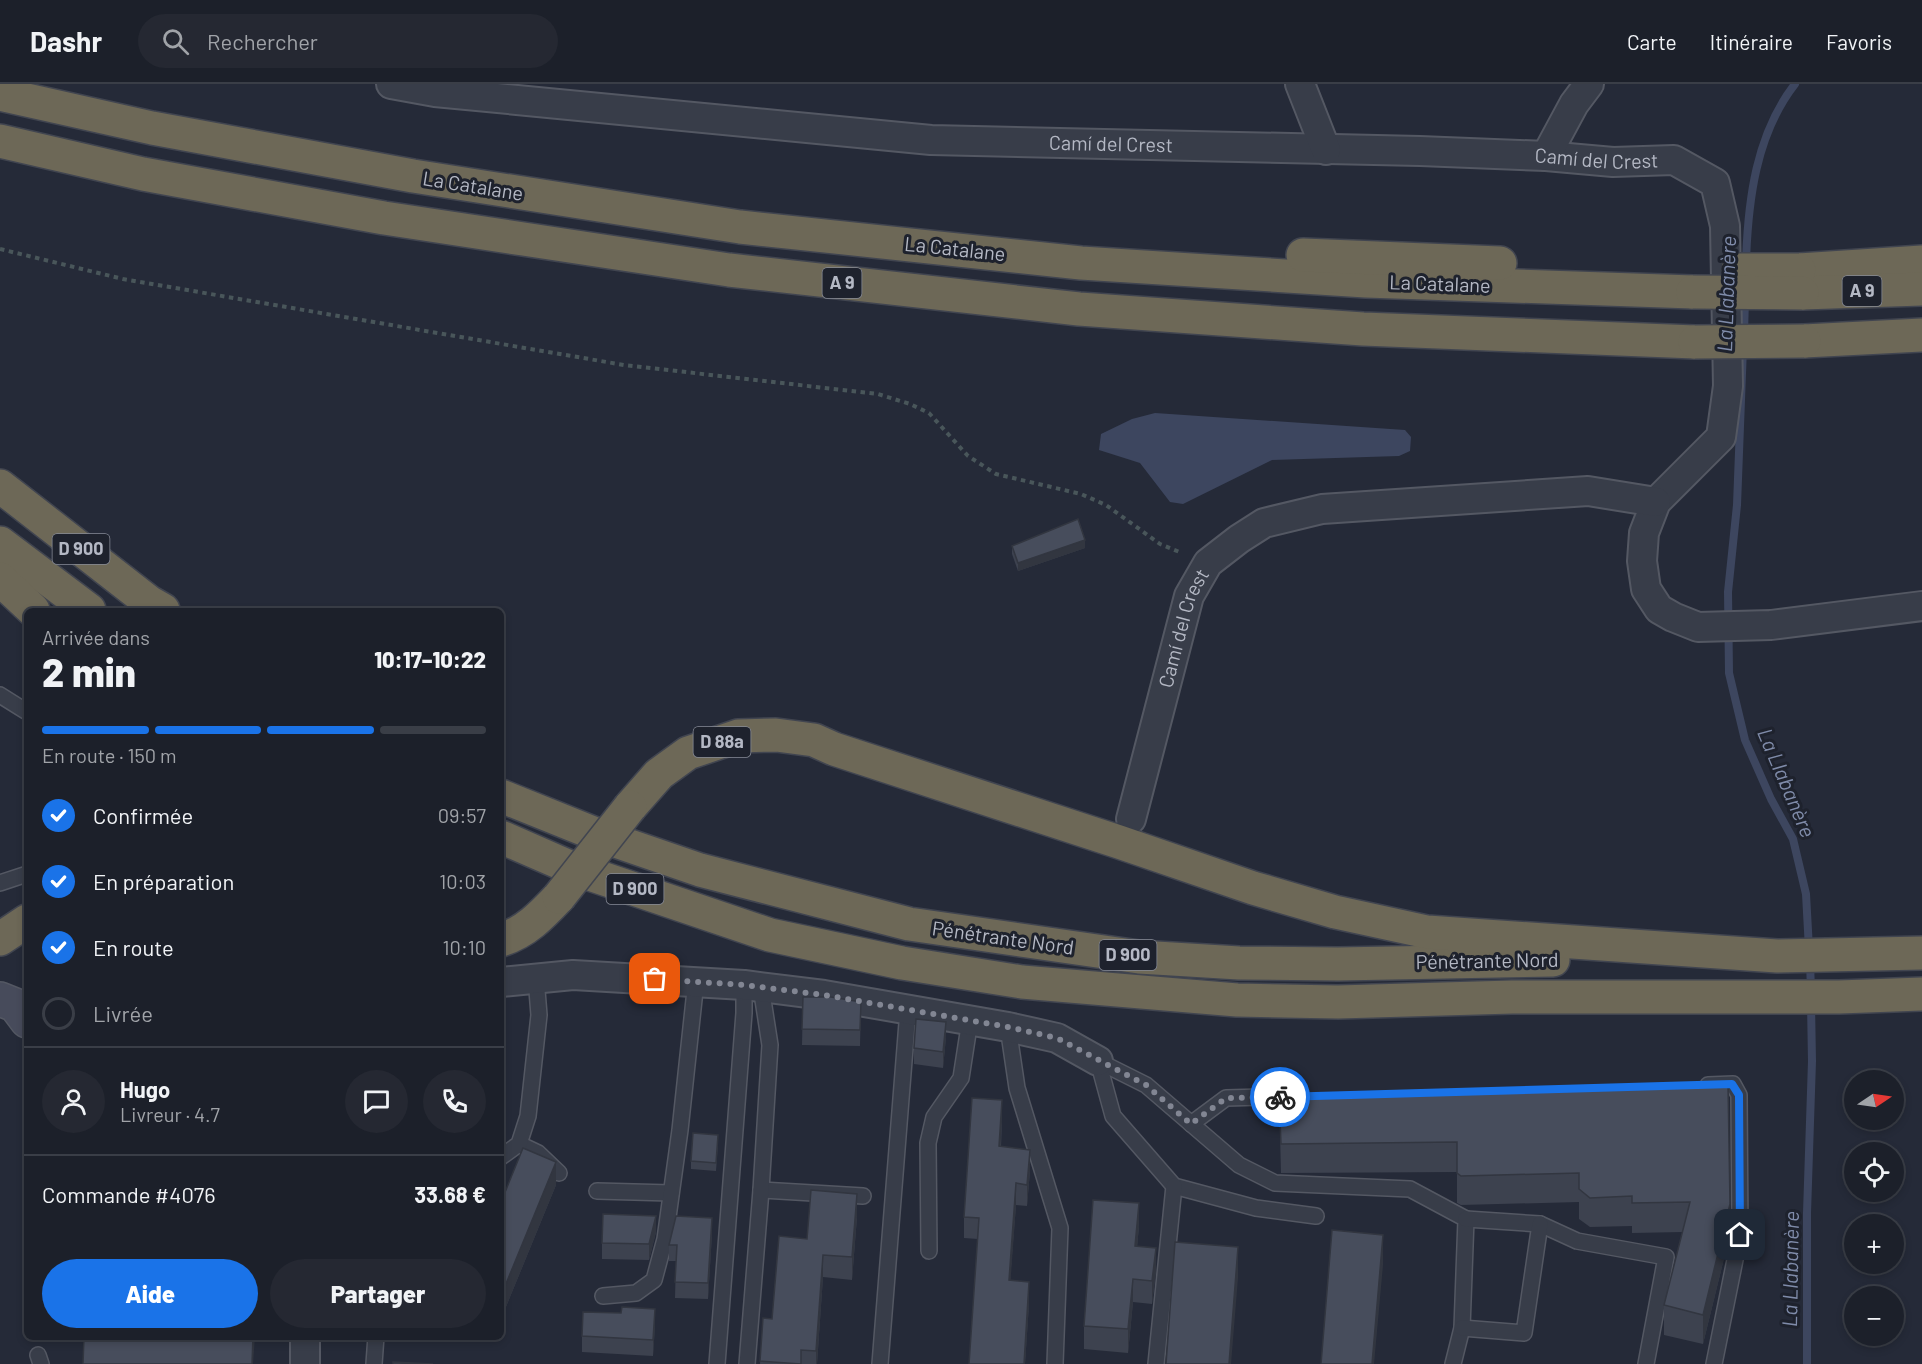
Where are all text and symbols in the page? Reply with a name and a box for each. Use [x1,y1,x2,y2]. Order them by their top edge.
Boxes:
search box [138,14,558,68]
text: Dashr [30,24,102,58]
icon: search [159,25,192,58]
text: Rechercher [207,28,318,54]
text: Carte [1627,29,1677,54]
text: Itinéraire [1710,29,1793,54]
text: Favoris [1826,29,1892,54]
street label: Camí del Crest [1049,130,1173,156]
street label: Camí del Crest [1534,143,1659,173]
street label: La Catalane [421,165,525,205]
street label: La Catalane [903,231,1007,265]
water label: La Llabanère [1711,235,1740,352]
road number: A 9 [822,268,862,298]
street label: La Catalane [1389,269,1491,297]
road number: A 9 [1842,276,1882,306]
road number: D 900 [52,534,110,564]
street label: Camí del Crest [1153,564,1213,690]
text: Arrivée dans [42,625,150,649]
text: 10:17–10:22 [374,646,486,672]
text: 2 min [42,648,136,695]
water label: La Llabanère [1753,724,1822,841]
road number: D 88a [694,727,750,757]
text: En route · 150 m [42,743,177,767]
icon: check [42,799,75,832]
text: Confirmée [93,802,193,828]
text: 09:57 [438,803,486,827]
icon: check [42,865,75,898]
text: En préparation [93,868,234,894]
text: 10:03 [439,869,486,893]
road number: D 900 [606,874,664,904]
street label: Pénétrante Nord [931,915,1076,959]
icon: check [42,931,75,964]
text: En route [93,934,174,960]
text: 10:10 [443,935,486,959]
road number: D 900 [1100,940,1156,970]
street label: Pénétrante Nord [1415,947,1559,973]
pin [629,953,680,1004]
icon: bag [638,962,671,995]
text: Livrée [93,1000,153,1026]
courier [1250,1067,1310,1127]
button: person [42,1070,105,1133]
button: chat [345,1070,408,1133]
button: phone [423,1070,486,1133]
north arrow [1844,1070,1904,1130]
map controls [1844,1070,1904,1346]
text: Hugo [120,1076,170,1102]
icon: bike [1264,1081,1297,1114]
text: Livreur · 4.7 [120,1102,220,1126]
button: locate [1844,1142,1904,1202]
text: Commande #4076 [42,1181,216,1207]
text: 33.68 € [414,1181,486,1207]
pin [1714,1209,1765,1260]
water label: La Llabanère [1776,1211,1803,1327]
button: + [1844,1214,1904,1274]
icon: home [1723,1218,1756,1251]
button: Aide [42,1259,258,1328]
button: Partager [270,1259,486,1328]
button: − [1844,1286,1904,1346]

